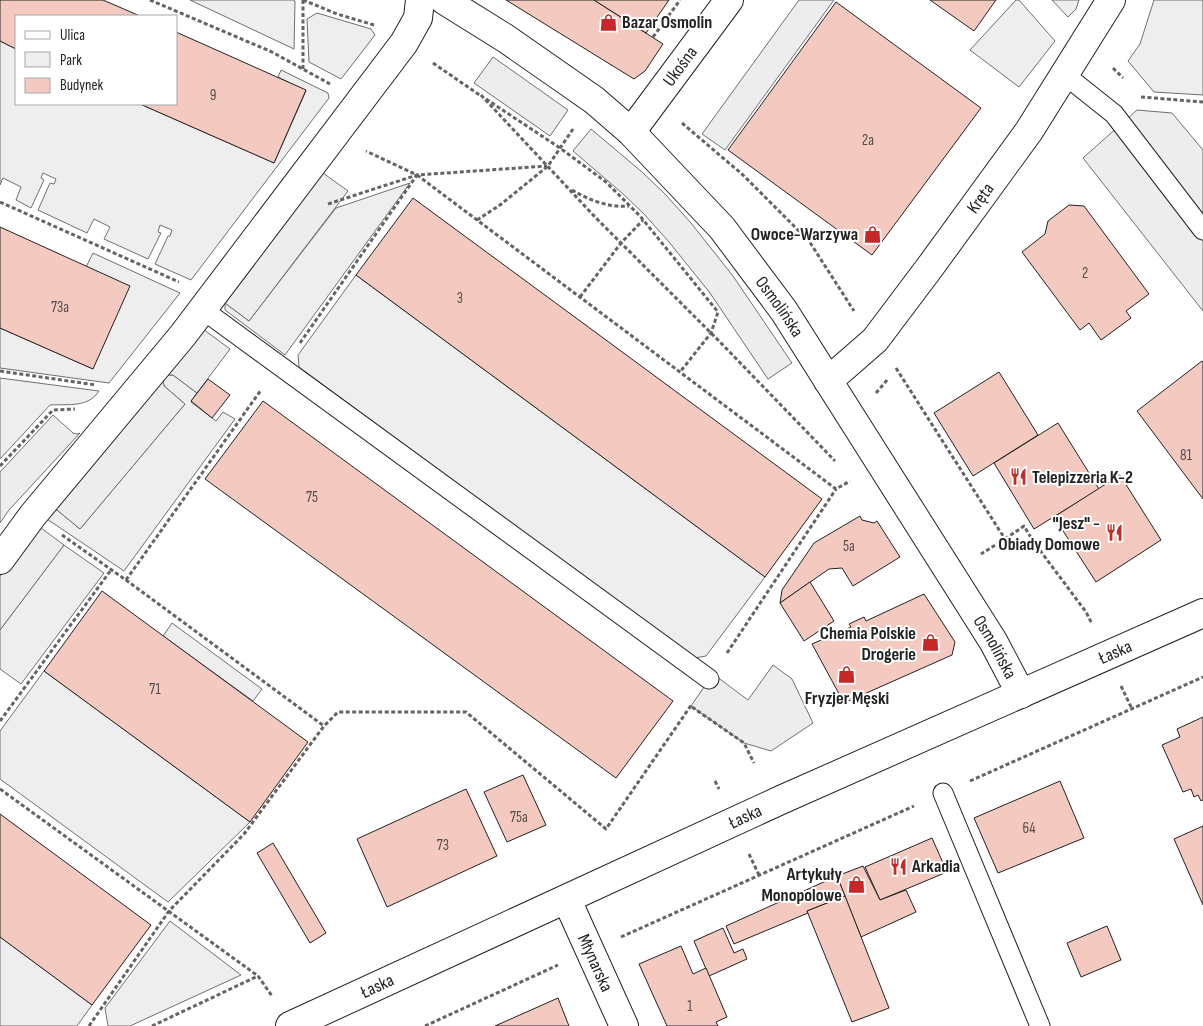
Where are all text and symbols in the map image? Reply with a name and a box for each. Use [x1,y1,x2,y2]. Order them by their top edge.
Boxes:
shop icon: Bazar Osmolin [598,12,618,32]
place label: Bazar Osmolin [622,12,712,33]
legend [15,15,178,105]
text: Ulica [60,26,85,45]
street label: Ukośna [659,42,702,90]
text: Park [60,51,82,70]
text: Budynek [60,76,103,95]
house number: 9 [210,86,216,105]
house number: 2a [862,131,874,150]
street label: Kręta [963,179,999,218]
place label: Owoce-Warzywa [751,224,858,245]
shop icon: Owoce-Warzywa [862,224,882,244]
house number: 2 [1082,264,1088,283]
street label: Osmolińska [751,272,808,341]
house number: 3 [457,289,463,308]
house number: 73a [51,298,69,317]
house number: 81 [1180,446,1193,465]
restaurant icon: Telepizzeria K-2 [1008,467,1028,487]
place label: Telepizzeria K-2 [1032,467,1133,488]
house number: 75 [306,488,318,507]
place label: "Jesz" - Obiady Domowe [998,513,1100,555]
restaurant icon: "Jesz" - Obiady Domowe [1104,523,1124,543]
house number: 5a [843,537,855,556]
street label: Osmolińska [968,612,1021,682]
place label: Chemia Polskie Drogerie [820,623,916,665]
shop icon: Chemia Polskie Drogerie [920,633,940,653]
street label: Łaska [1095,636,1135,669]
shop icon: Fryzjer Męski [837,665,857,685]
house number: 71 [149,680,161,699]
place label: Fryzjer Męski [805,688,889,709]
street label: Łaska [725,800,765,834]
house number: 75a [510,808,528,827]
house number: 64 [1022,819,1036,838]
house number: 73 [437,836,449,855]
restaurant icon: Arkadia [888,856,908,876]
place label: Arkadia [911,856,960,877]
place label: Artykuły Monopolowe [761,864,843,906]
shop icon: Artykuły Monopolowe [846,874,866,894]
street label: Młynarska [573,931,617,995]
street label: Łaska [357,970,397,1003]
house number: 1 [687,997,693,1016]

